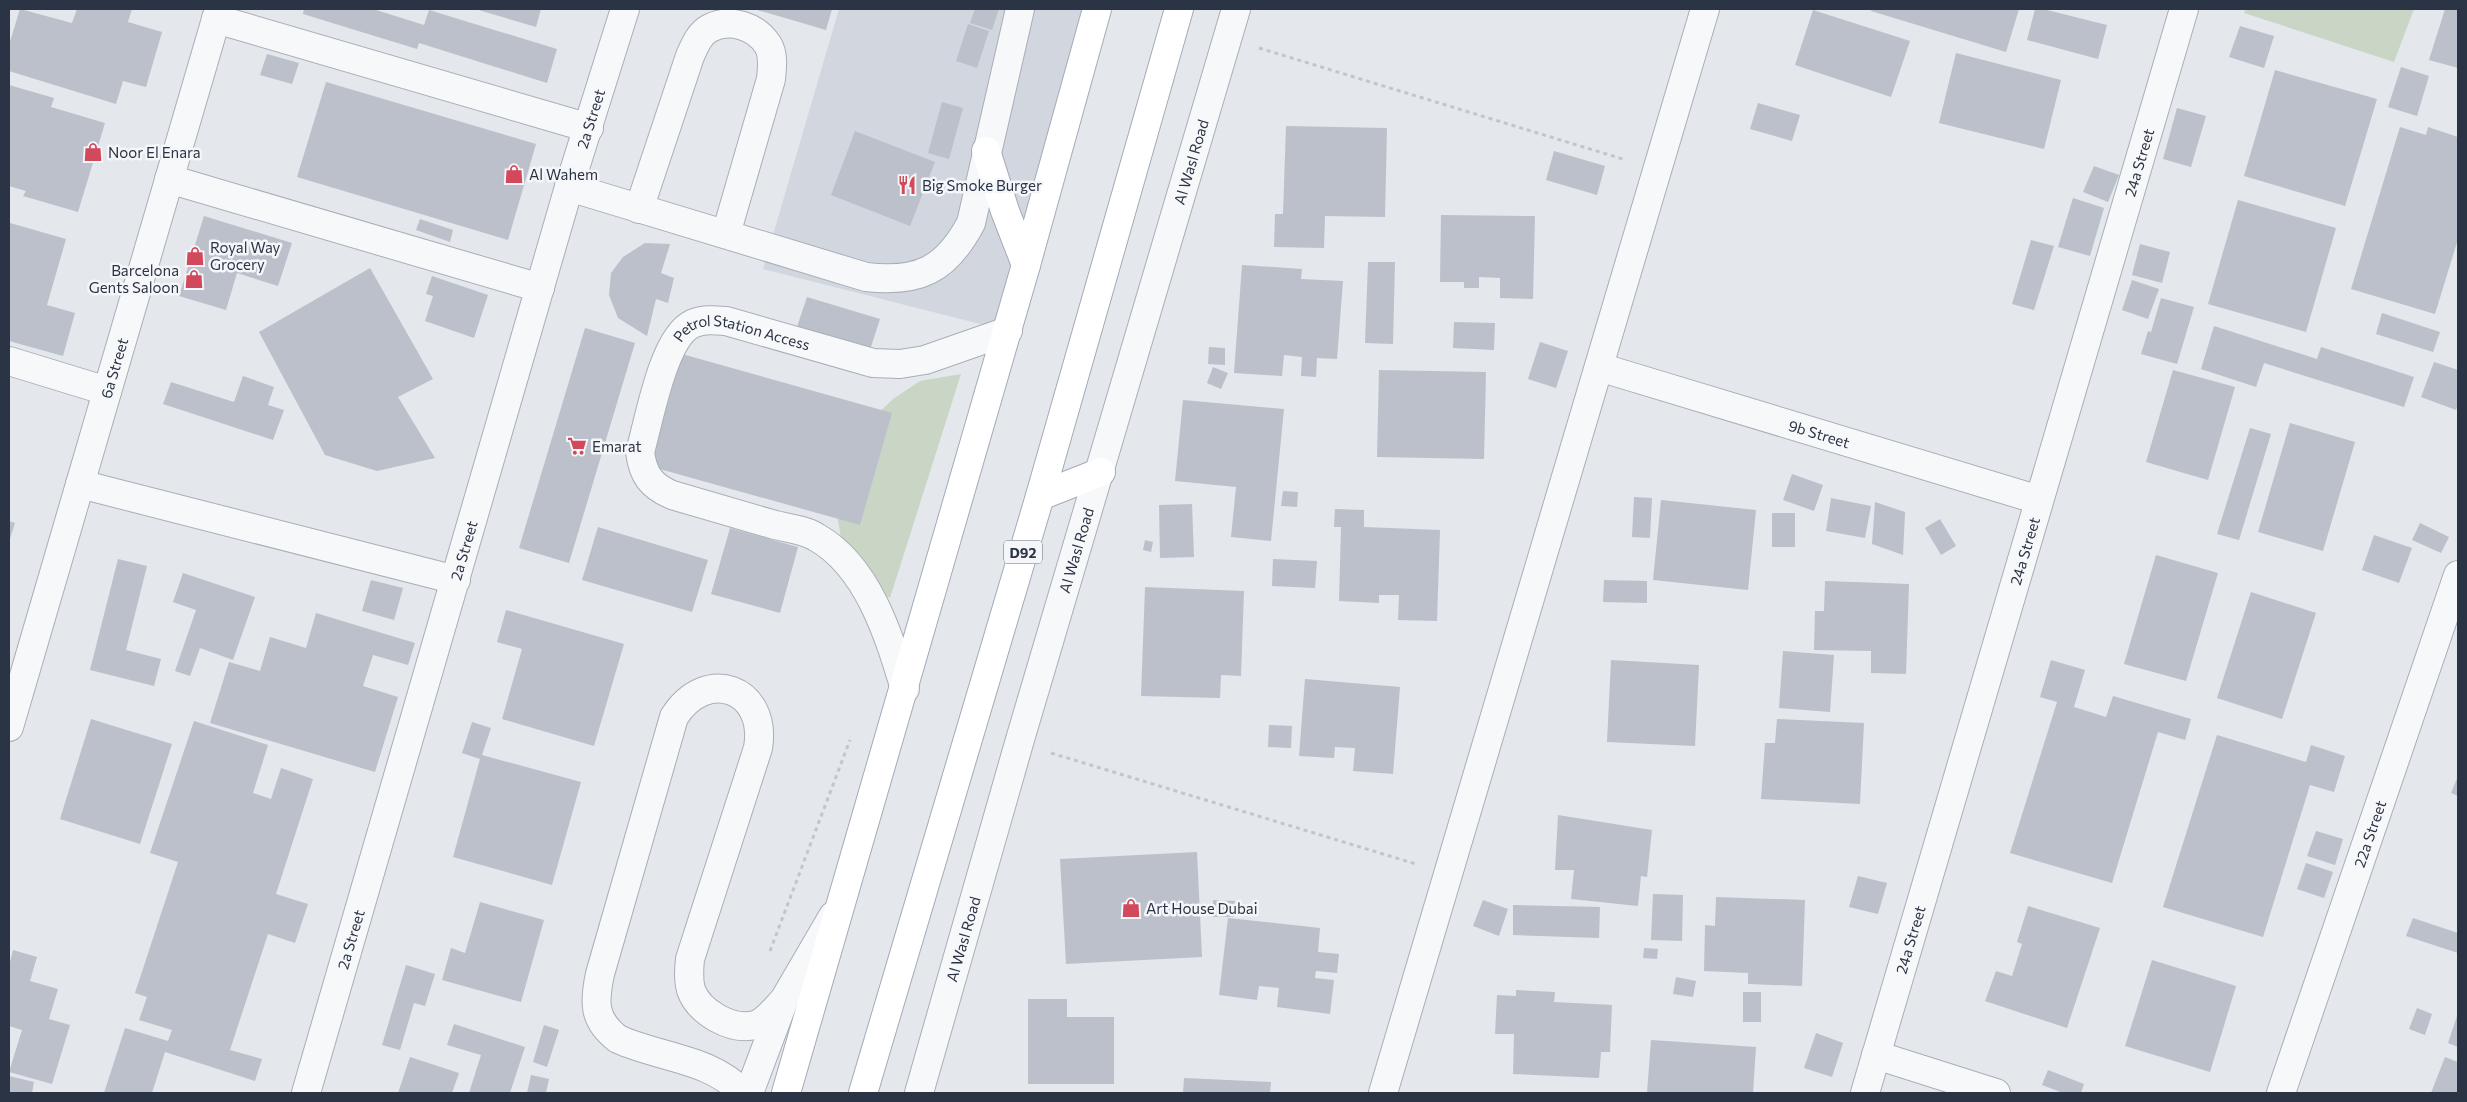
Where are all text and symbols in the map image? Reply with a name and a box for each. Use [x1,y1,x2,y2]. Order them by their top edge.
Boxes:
street label: 2a Street [573,87,608,151]
street label: Al Wasl Road [1170,117,1212,207]
street label: 24a Street [2120,126,2157,199]
shop icon: Noor El Enara [82,141,104,163]
place label: Noor El Enara [108,143,201,161]
shop icon: Al Wahem [503,163,525,185]
place label: Al Wahem [529,165,598,183]
restaurant icon: Big Smoke Burger [896,174,918,196]
place label: Big Smoke Burger [922,176,1042,194]
place label: Royal Way Grocery [210,238,281,273]
shop icon: Royal Way Grocery [184,245,206,267]
place label: Barcelona Gents Saloon [89,261,179,296]
shop icon: Barcelona Gents Saloon [183,268,205,290]
text: Petrol Station Access [669,311,812,354]
street label: 6a Street [97,336,131,400]
street label: Petrol Station Access [672,337,816,355]
street label: 9b Street [1786,416,1852,451]
supermarket icon: Emarat [566,435,588,457]
place label: Emarat [592,437,642,455]
street label: Al Wasl Road [1055,506,1097,595]
street label: 24a Street [2006,515,2043,587]
street label: 2a Street [446,518,481,582]
road number: D92 [1004,540,1042,564]
street label: 22a Street [2350,798,2389,870]
street label: Al Wasl Road [942,894,984,984]
shop icon: Art House Dubai [1120,897,1142,919]
place label: Art House Dubai [1146,899,1258,917]
street label: 24a Street [1892,903,1929,976]
street label: 2a Street [333,907,368,971]

